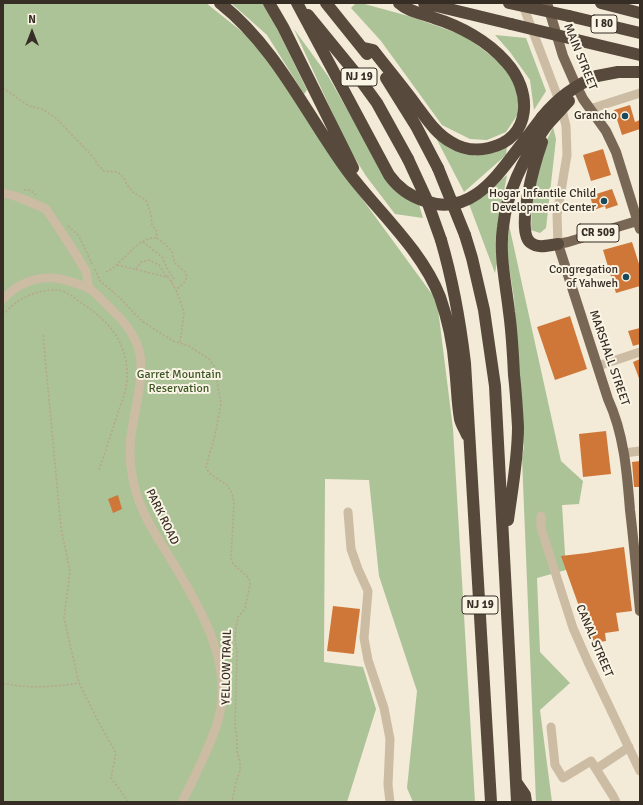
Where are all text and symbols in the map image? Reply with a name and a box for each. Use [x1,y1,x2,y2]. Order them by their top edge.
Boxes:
north arrow [12,12,52,52]
text: N [28,13,36,26]
road number: I 80 [591,15,617,33]
street label: MAIN STREET [560,22,600,92]
road number: NJ 19 [341,68,377,86]
place label: Grancho [574,109,617,123]
marker: Grancho [620,111,630,121]
place label: Hogar Infantile Child Development Center [489,187,596,215]
marker: Hogar Infantile Child Development Center [599,196,609,206]
road number: CR 509 [577,224,619,242]
place label: Congregation of Yahweh [549,263,618,291]
marker: Congregation of Yahweh [621,272,631,282]
street label: MARSHALL STREET [586,308,632,408]
park label: Garret Mountain Reservation [137,368,221,396]
street label: PARK ROAD [142,487,182,547]
road number: NJ 19 [462,596,498,614]
street label: CANAL STREET [572,602,616,680]
street label: YELLOW TRAIL [219,629,235,705]

